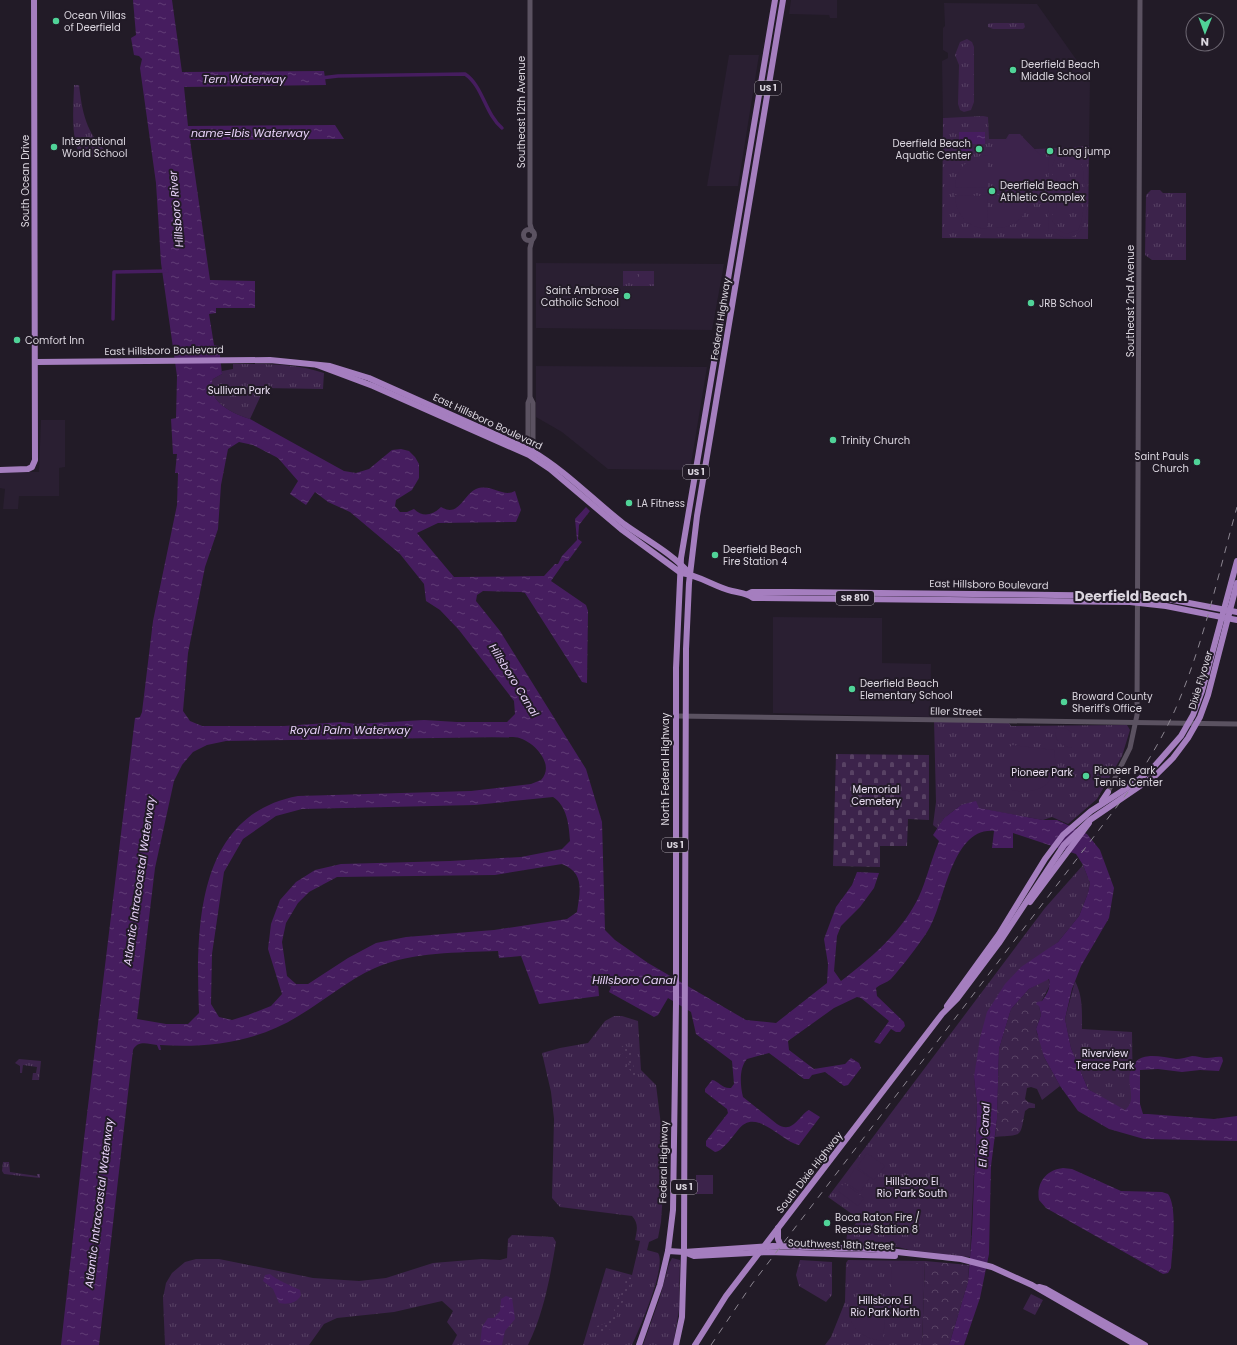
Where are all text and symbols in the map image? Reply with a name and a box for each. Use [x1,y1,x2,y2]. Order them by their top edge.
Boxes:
place label: Ocean Villas of Deerfield [64,8,126,35]
north arrow [1185,12,1225,52]
marker: Ocean Villas of Deerfield [51,16,61,26]
text: N [1201,34,1209,50]
street label: Southeast 12th Avenue [514,56,529,168]
place label: Deerfield Beach Middle School [1021,57,1100,84]
marker: Deerfield Beach Middle School [1008,65,1018,75]
water label: Tern Waterway [203,71,286,87]
road number: US 1 [755,81,781,95]
water label: name=Ibis Waterway [191,125,310,141]
place label: International World School [62,134,127,161]
street label: South Ocean Drive [18,135,33,227]
place label: Deerfield Beach Aquatic Center [892,136,971,163]
marker: International World School [49,142,59,152]
marker: Deerfield Beach Aquatic Center [974,144,984,154]
place label: Long jump [1058,144,1111,159]
marker: Long jump [1045,146,1055,156]
water label: Hillsboro River [165,169,187,248]
place label: Deerfield Beach Athletic Complex [1000,178,1085,205]
marker: Deerfield Beach Athletic Complex [987,186,997,196]
street label: Southeast 2nd Avenue [1123,245,1138,357]
street label: Federal Highway [707,277,734,361]
place label: Saint Ambrose Catholic School [541,283,619,310]
marker: Saint Ambrose Catholic School [622,291,632,301]
place label: JRB School [1039,296,1093,311]
marker: JRB School [1026,298,1036,308]
place label: Comfort Inn [25,333,84,348]
marker: Comfort Inn [12,335,22,345]
street label: East Hillsboro Boulevard [104,342,224,359]
park label: Sullivan Park [208,383,271,398]
street label: East Hillsboro Boulevard [431,389,545,453]
place label: Trinity Church [841,433,910,448]
marker: Trinity Church [828,435,838,445]
place label: Saint Pauls Church [1135,449,1189,476]
marker: Saint Pauls Church [1192,457,1202,467]
road number: US 1 [683,465,709,479]
place label: LA Fitness [637,496,685,511]
marker: LA Fitness [624,498,634,508]
place label: Deerfield Beach Fire Station 4 [723,542,802,569]
marker: Deerfield Beach Fire Station 4 [710,550,720,560]
street label: East Hillsboro Boulevard [929,576,1049,593]
district label: Deerfield Beach [1074,586,1188,606]
road number: SR 810 [836,591,874,605]
water label: Hillsboro Canal [485,640,543,720]
street label: Dixie Flyover [1184,649,1217,711]
place label: Deerfield Beach Elementary School [860,676,953,703]
marker: Deerfield Beach Elementary School [847,684,857,694]
place label: Broward County Sheriff's Office [1072,689,1153,716]
marker: Broward County Sheriff's Office [1059,697,1069,707]
street label: Eller Street [930,704,982,719]
street label: North Federal Highway [658,712,673,825]
water label: Royal Palm Waterway [290,722,411,738]
place label: Pioneer Park Tennis Center [1094,763,1163,790]
park label: Pioneer Park [1011,765,1073,780]
marker: Pioneer Park Tennis Center [1081,771,1091,781]
park label: Memorial Cemetery [851,782,901,809]
water label: Atlantic Intracoastal Waterway [119,795,159,968]
road number: US 1 [662,838,688,852]
water label: Hillsboro Canal [592,972,676,988]
park label: Riverview Terace Park [1076,1046,1135,1073]
water label: El Rio Canal [974,1102,994,1168]
water label: Atlantic Intracoastal Waterway [81,1117,117,1290]
street label: Federal Highway [655,1120,672,1204]
street label: South Dixie Highway [773,1128,846,1216]
park label: Hillsboro El Rio Park South [877,1174,947,1201]
road number: US 1 [671,1180,697,1194]
place label: Boca Raton Fire / Rescue Station 8 [835,1210,920,1237]
marker: Boca Raton Fire / Rescue Station 8 [822,1218,832,1228]
street label: Southwest 18th Street [788,1235,895,1254]
park label: Hillsboro El Rio Park North [851,1293,919,1320]

